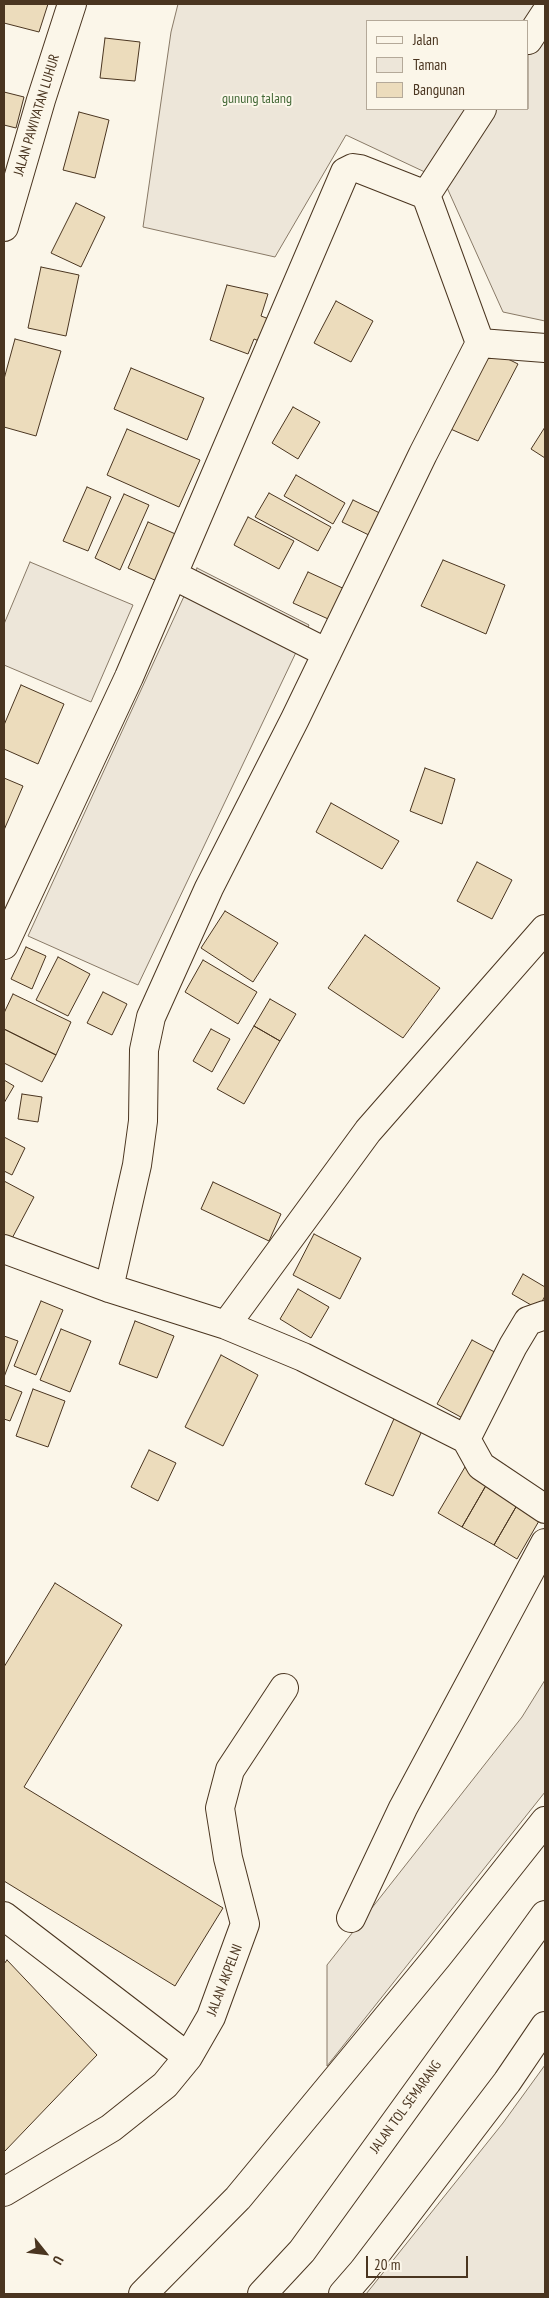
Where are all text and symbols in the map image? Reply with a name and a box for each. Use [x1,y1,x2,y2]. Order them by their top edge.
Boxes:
legend [366,20,529,110]
text: Jalan [413,30,439,49]
street label: JALAN PAWIYATAN LUHUR [11,52,63,178]
text: Taman [413,55,447,74]
text: Bangunan [413,80,465,99]
park label: gunung talang [222,91,292,107]
street label: JALAN AKPELNI [204,1942,246,2018]
street label: JALAN TOL SEMARANG [367,2057,445,2157]
north arrow [20,2228,70,2278]
scale bar [369,2246,472,2278]
text: U [48,2253,68,2268]
text: 20 m [374,2255,400,2274]

